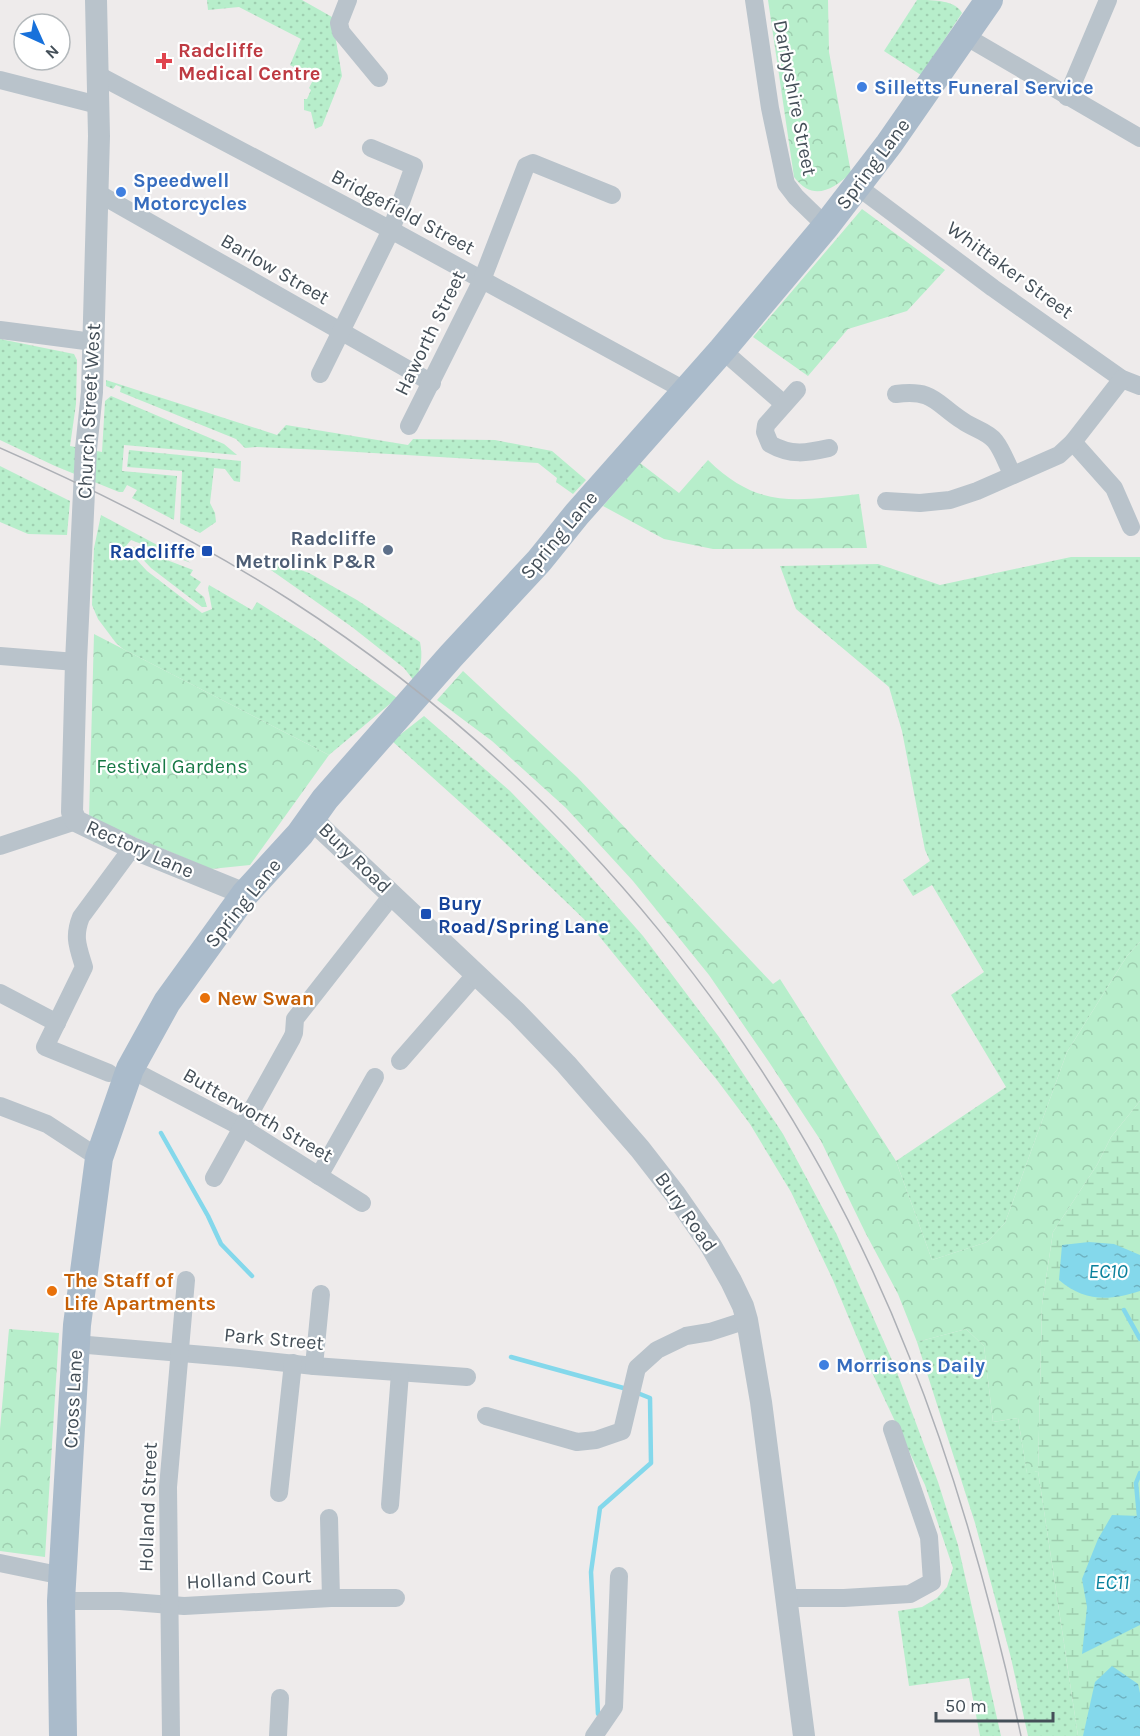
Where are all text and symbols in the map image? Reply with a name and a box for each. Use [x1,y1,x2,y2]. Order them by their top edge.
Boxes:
north arrow [12,12,72,72]
street label: Darbyshire Street [769,18,821,178]
place label: Radcliffe Medical Centre [178,39,320,85]
text: N [41,41,63,63]
marker: Radcliffe Medical Centre [155,52,173,70]
place label: Silletts Funeral Service [874,76,1094,99]
marker: Silletts Funeral Service [855,80,869,94]
street label: Spring Lane [831,114,915,214]
street label: Bridgefield Street [327,164,479,260]
place label: Speedwell Motorcycles [133,169,247,215]
marker: Speedwell Motorcycles [114,185,128,199]
street label: Whittaker Street [942,216,1078,324]
street label: Barlow Street [217,229,334,310]
street label: Haworth Street [390,266,470,399]
street label: Church Street West [73,322,105,499]
street label: Spring Lane [516,486,602,584]
place label: Radcliffe Metrolink P&R [235,527,376,573]
place label: Radcliffe [110,540,195,563]
marker: Radcliffe Metrolink P&R [381,543,395,557]
marker: Radcliffe [200,544,214,558]
park label: Festival Gardens [96,755,248,778]
street label: Rectory Lane [83,815,197,883]
street label: Bury Road [314,818,396,898]
street label: Spring Lane [200,854,286,952]
place label: Bury Road/Spring Lane [438,892,609,938]
marker: Bury Road/Spring Lane [419,907,433,921]
place label: New Swan [217,987,314,1010]
marker: New Swan [198,991,212,1005]
street label: Butterworth Street [179,1063,337,1167]
street label: Bury Road [650,1168,722,1256]
water label: EC10 [1088,1259,1129,1283]
place label: The Staff of Life Apartments [64,1269,216,1315]
marker: The Staff of Life Apartments [45,1284,59,1298]
street label: Park Street [223,1323,325,1355]
street label: Cross Lane [59,1349,87,1449]
place label: Morrisons Daily [836,1354,985,1377]
marker: Morrisons Daily [817,1358,831,1372]
street label: Holland Street [134,1441,162,1572]
street label: Holland Court [186,1564,313,1594]
water label: EC11 [1095,1570,1129,1594]
scale bar [936,1685,1053,1723]
text: 50 m [945,1695,987,1717]

